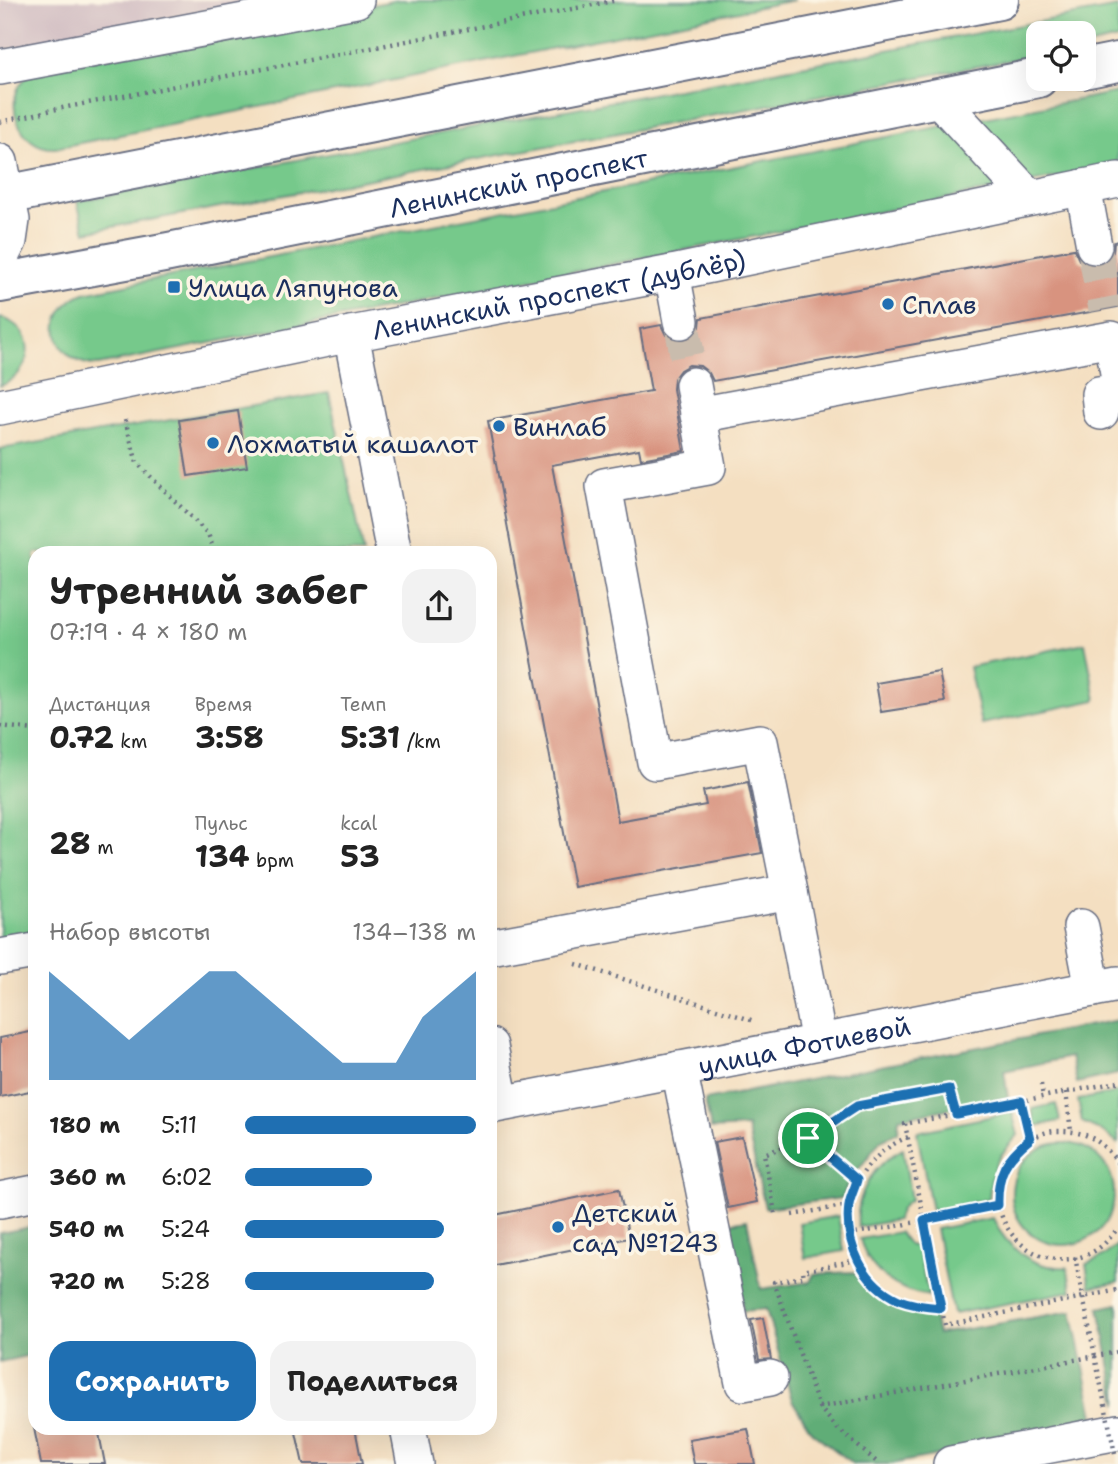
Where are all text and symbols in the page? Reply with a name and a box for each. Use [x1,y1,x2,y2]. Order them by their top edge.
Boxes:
map controls [1026,21,1096,91]
button: locate [1026,21,1096,91]
street label: Ленинский проспект [386,139,651,225]
street label: Ленинский проспект (дублёр) [369,241,748,347]
place label: Улица Ляпунова [188,270,398,305]
marker: Улица Ляпунова [166,279,182,295]
place label: Сплав [902,287,977,322]
marker: Сплав [880,296,896,312]
place label: Винлаб [513,409,606,444]
marker: Винлаб [491,418,507,434]
place label: Лохматый кашалот [227,426,479,461]
marker: Лохматый кашалот [205,435,221,451]
text: Утренний забег [49,565,367,616]
button: share [402,569,476,643]
text: 07:19 · 4 × 180 m [49,617,247,647]
text: Дистанция [49,692,151,717]
text: Время [195,692,253,717]
text: Темп [340,692,386,717]
text: 0.72 [49,717,114,758]
text: 3:58 [195,717,264,758]
text: 5:31 [340,717,400,758]
text: km [114,729,147,754]
text: /km [400,729,441,754]
text: Пульс [195,811,248,836]
text: kcal [340,811,377,836]
text: 28 [49,823,91,864]
text: m [91,835,114,860]
text: 134 [195,836,249,877]
text: 53 [340,836,380,877]
text: bpm [249,848,294,873]
text: Набор высоты [49,917,210,947]
text: 134–138 m [352,917,476,947]
street label: улица Фотиевой [695,1007,913,1083]
pin [778,1108,838,1168]
text: 180 m [49,1110,120,1140]
text: 5:11 [161,1110,197,1140]
icon: arrive [789,1119,827,1157]
text: 360 m [49,1162,126,1192]
text: 6:02 [161,1162,213,1192]
place label: Детский сад №1243 [572,1195,719,1260]
text: 540 m [49,1214,124,1244]
text: 5:24 [161,1214,210,1244]
marker: Детский сад №1243 [550,1219,566,1235]
text: 720 m [49,1266,125,1296]
text: 5:28 [161,1266,211,1296]
button: Сохранить [49,1341,256,1421]
button: Поделиться [270,1341,476,1421]

